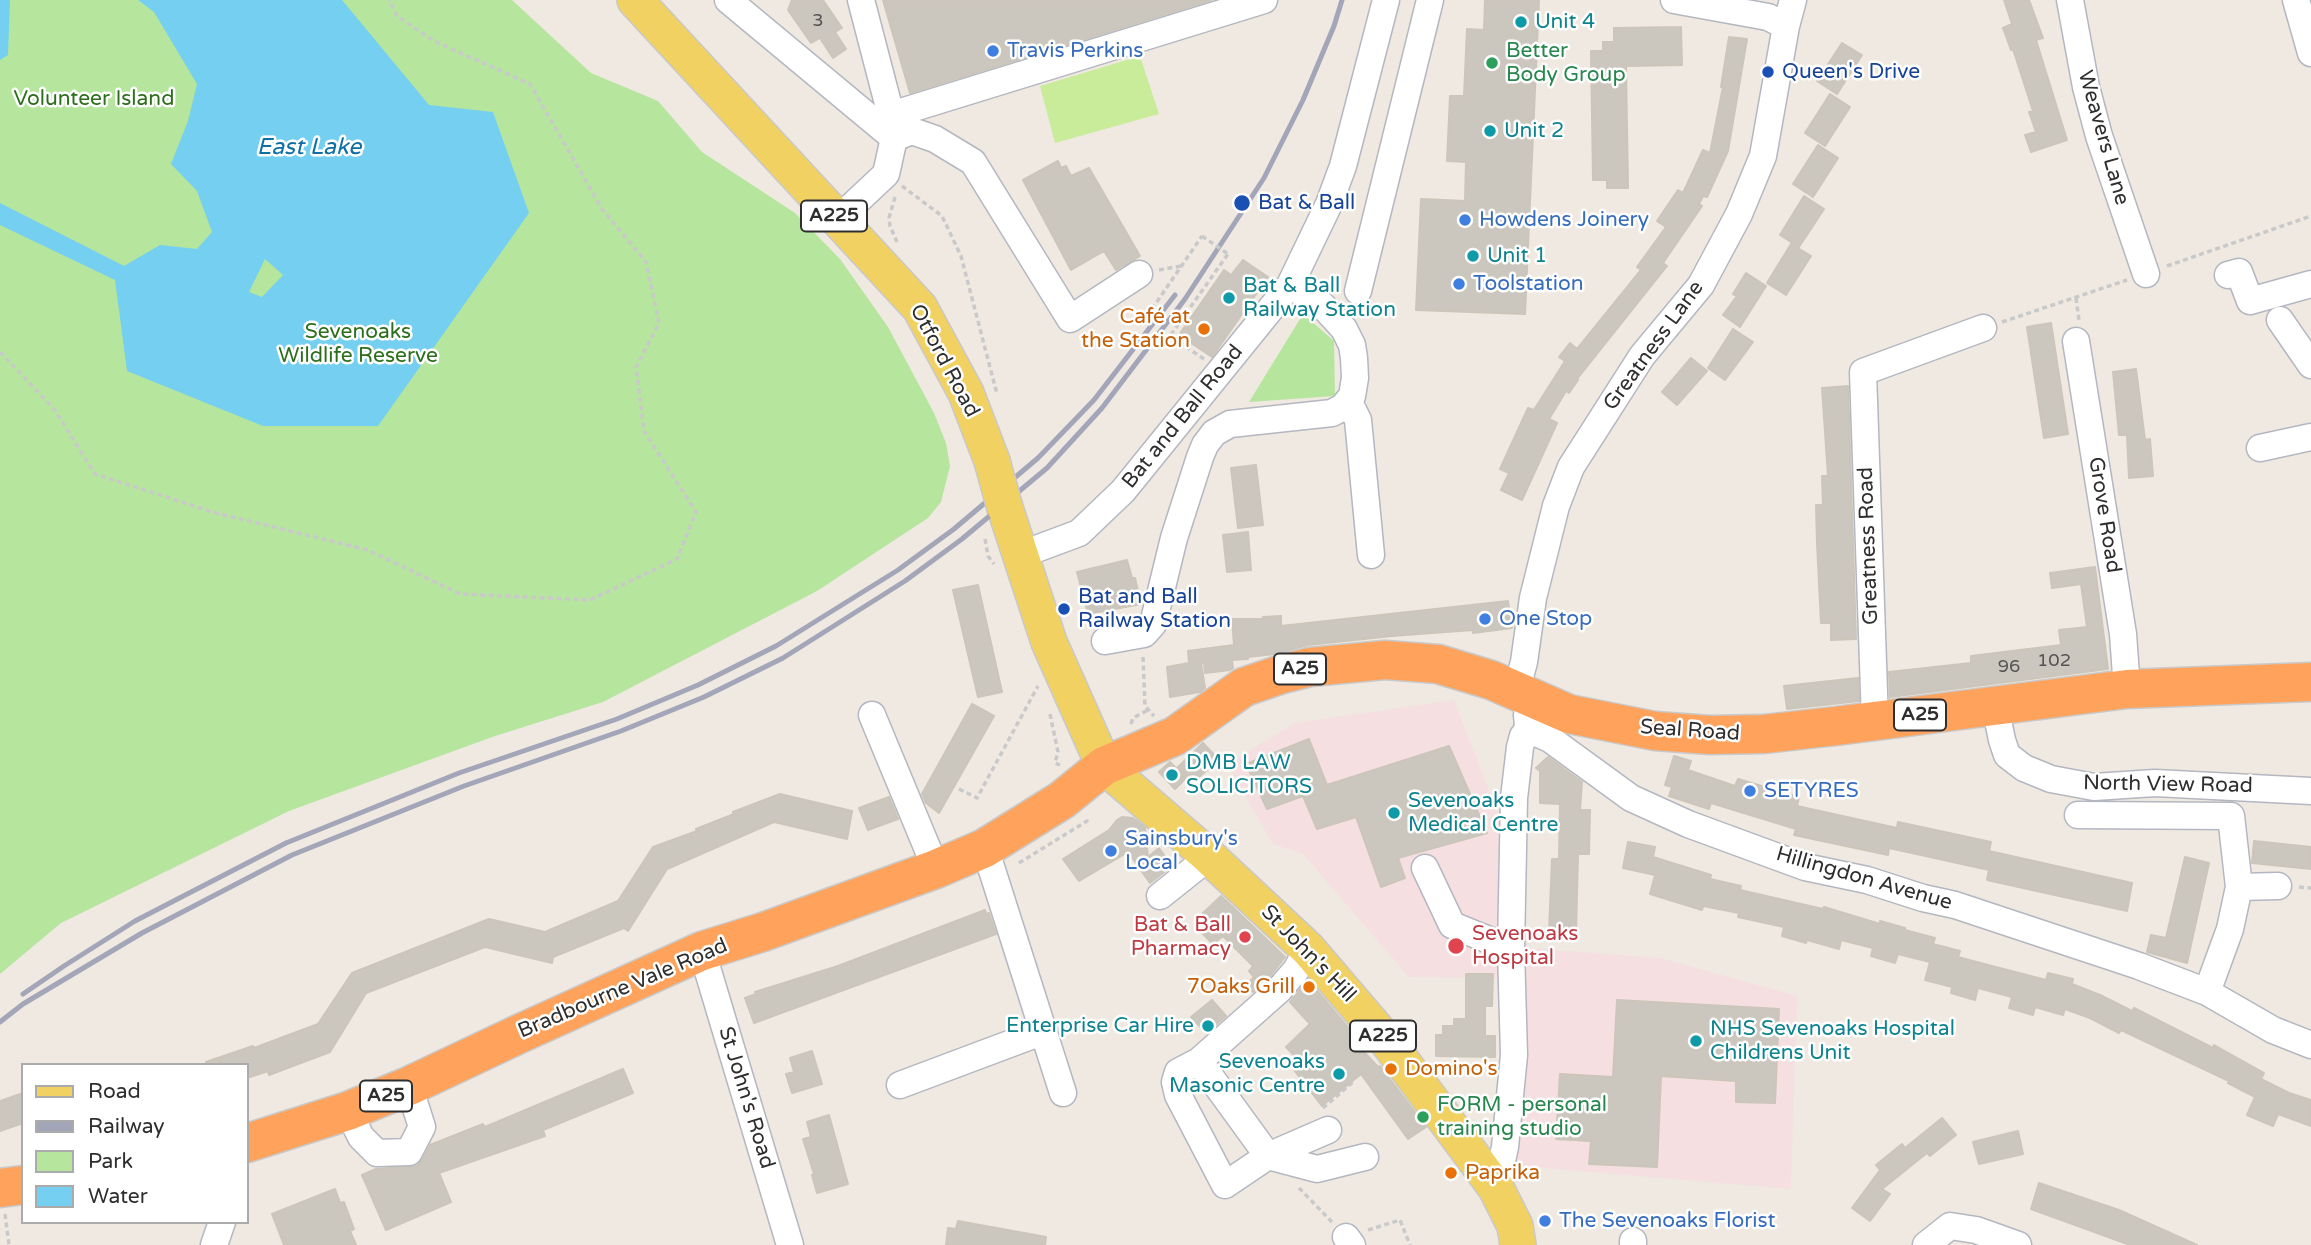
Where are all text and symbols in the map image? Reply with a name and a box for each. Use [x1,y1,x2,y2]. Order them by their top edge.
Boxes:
place label: Unit 4 [1535,9,1595,35]
house number: 3 [812,10,824,32]
marker: Unit 4 [1513,14,1529,30]
place label: Travis Perkins [1007,38,1143,64]
place label: Better Body Group [1506,38,1626,88]
marker: Travis Perkins [985,43,1001,59]
marker: Better Body Group [1484,55,1500,71]
place label: Queen's Drive [1782,59,1920,85]
marker: Queen's Drive [1760,64,1776,80]
street label: Weavers Lane [2072,68,2134,208]
park label: Volunteer Island [14,86,174,112]
place label: Unit 2 [1504,118,1564,144]
marker: Unit 2 [1482,123,1498,139]
water label: East Lake [257,134,361,162]
place label: Bat & Ball [1258,190,1355,216]
marker: Bat & Ball [1232,193,1252,213]
road number: A225 [801,200,867,232]
place label: Howdens Joinery [1479,207,1649,233]
marker: Howdens Joinery [1457,212,1473,228]
place label: Unit 1 [1487,243,1547,269]
marker: Unit 1 [1465,248,1481,264]
place label: Toolstation [1473,271,1584,297]
place label: Bat & Ball Railway Station [1243,273,1396,323]
marker: Toolstation [1451,276,1467,292]
street label: Greatness Lane [1599,276,1709,416]
marker: Bat & Ball Railway Station [1221,290,1237,306]
street label: Otford Road [904,300,984,422]
place label: Café at the Station [1081,304,1190,354]
park label: Sevenoaks Wildlife Reserve [278,319,438,369]
marker: Café at the Station [1196,321,1212,337]
street label: Bat and Ball Road [1117,340,1249,494]
street label: Grove Road [2082,455,2126,575]
street label: Greatness Road [1854,467,1884,625]
place label: Bat and Ball Railway Station [1078,584,1231,634]
marker: Bat and Ball Railway Station [1056,601,1072,617]
place label: One Stop [1499,606,1592,632]
marker: One Stop [1477,611,1493,627]
house number: 102 [2037,650,2071,672]
road number: A25 [1274,654,1326,684]
house number: 96 [1998,656,2020,678]
road number: A25 [1894,700,1946,730]
street label: Seal Road [1639,715,1741,747]
place label: DMB LAW SOLICITORS [1186,750,1312,800]
marker: DMB LAW SOLICITORS [1164,767,1180,783]
street label: North View Road [2083,771,2253,799]
place label: SETYRES [1764,778,1859,804]
marker: SETYRES [1742,783,1758,799]
place label: Sevenoaks Medical Centre [1408,788,1558,838]
marker: Sevenoaks Medical Centre [1386,805,1402,821]
place label: Sainsbury's Local [1125,826,1238,876]
street label: Hillingdon Avenue [1773,842,1955,916]
marker: Sainsbury's Local [1103,843,1119,859]
street label: St John's Hill [1255,900,1361,1008]
place label: Bat & Ball Pharmacy [1131,912,1231,962]
place label: Sevenoaks Hospital [1472,921,1578,971]
marker: Bat & Ball Pharmacy [1237,929,1253,945]
street label: Bradbourne Vale Road [514,933,732,1045]
marker: Sevenoaks Hospital [1446,936,1466,956]
place label: 7Oaks Grill [1187,974,1295,1000]
marker: 7Oaks Grill [1301,979,1317,995]
place label: Enterprise Car Hire [1006,1013,1194,1039]
place label: NHS Sevenoaks Hospital Childrens Unit [1710,1016,1955,1066]
marker: Enterprise Car Hire [1200,1018,1216,1034]
road number: A225 [1350,1020,1416,1052]
street label: St John's Road [712,1024,780,1172]
marker: NHS Sevenoaks Hospital Childrens Unit [1688,1033,1704,1049]
place label: Sevenoaks Masonic Centre [1169,1049,1325,1099]
place label: Domino's [1405,1056,1498,1082]
marker: Domino's [1383,1061,1399,1077]
legend [21,1063,248,1224]
marker: Sevenoaks Masonic Centre [1331,1066,1347,1082]
text: Road [88,1079,141,1104]
road number: A25 [360,1080,412,1112]
place label: FORM - personal training studio [1437,1092,1607,1142]
marker: FORM - personal training studio [1415,1109,1431,1125]
text: Railway [88,1114,165,1139]
text: Park [88,1149,133,1174]
place label: Paprika [1465,1160,1540,1186]
marker: Paprika [1443,1165,1459,1181]
text: Water [88,1184,148,1209]
place label: The Sevenoaks Florist [1559,1208,1776,1234]
marker: The Sevenoaks Florist [1537,1213,1553,1229]

